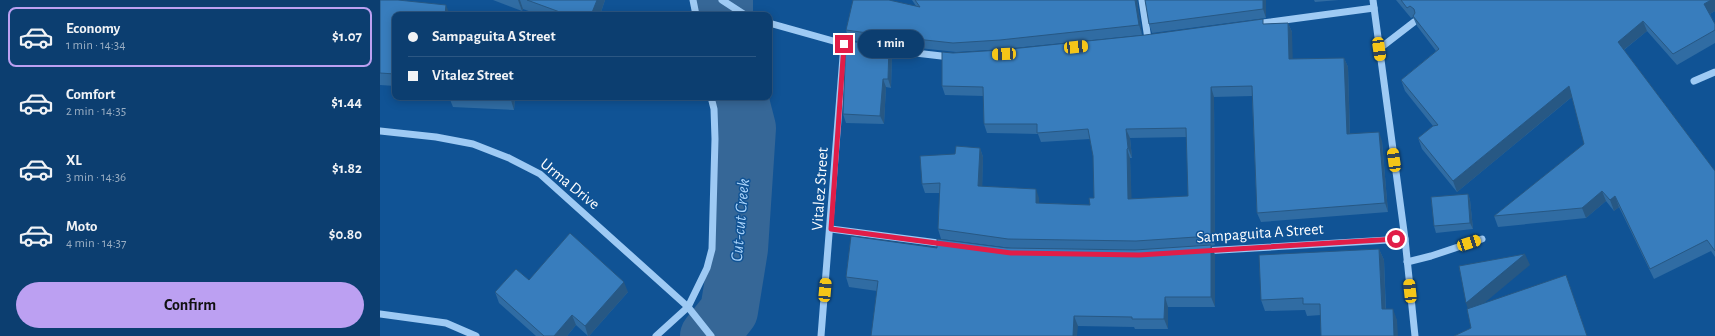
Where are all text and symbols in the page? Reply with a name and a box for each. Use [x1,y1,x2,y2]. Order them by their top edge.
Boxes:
icon: car [18,19,54,55]
text: Economy [66,21,120,36]
text: $1.07 [332,29,362,44]
text: Sampaguita A Street [432,29,556,44]
callout: 1 min [858,30,924,58]
route end [835,35,853,53]
car [1371,36,1387,62]
text: 1 min [877,37,905,50]
text: 1 min · 14:34 [66,39,125,52]
car [1063,40,1089,54]
car [992,47,1016,61]
text: Vitalez Street [432,68,514,83]
icon: car [18,85,54,121]
text: Comfort [66,87,115,102]
text: $1.44 [331,95,362,110]
text: 2 min · 14:35 [66,105,126,118]
street label: Vitalez Street [809,147,831,231]
car [1386,147,1402,173]
icon: car [18,151,54,187]
text: XL [66,153,82,168]
street label: Urma Drive [537,155,603,213]
text: $1.82 [332,161,362,176]
text: 3 min · 14:36 [66,171,126,184]
water label: Cut-cut Creek [728,178,752,262]
icon: car [18,217,54,253]
text: Moto [66,219,98,234]
street label: Sampaguita A Street [1196,221,1324,245]
text: $0.80 [329,227,362,242]
route start [1387,230,1405,248]
car [1456,234,1482,252]
text: 4 min · 14:37 [66,237,126,250]
car [818,278,832,302]
car [1403,278,1417,304]
button: Confirm [16,282,364,328]

